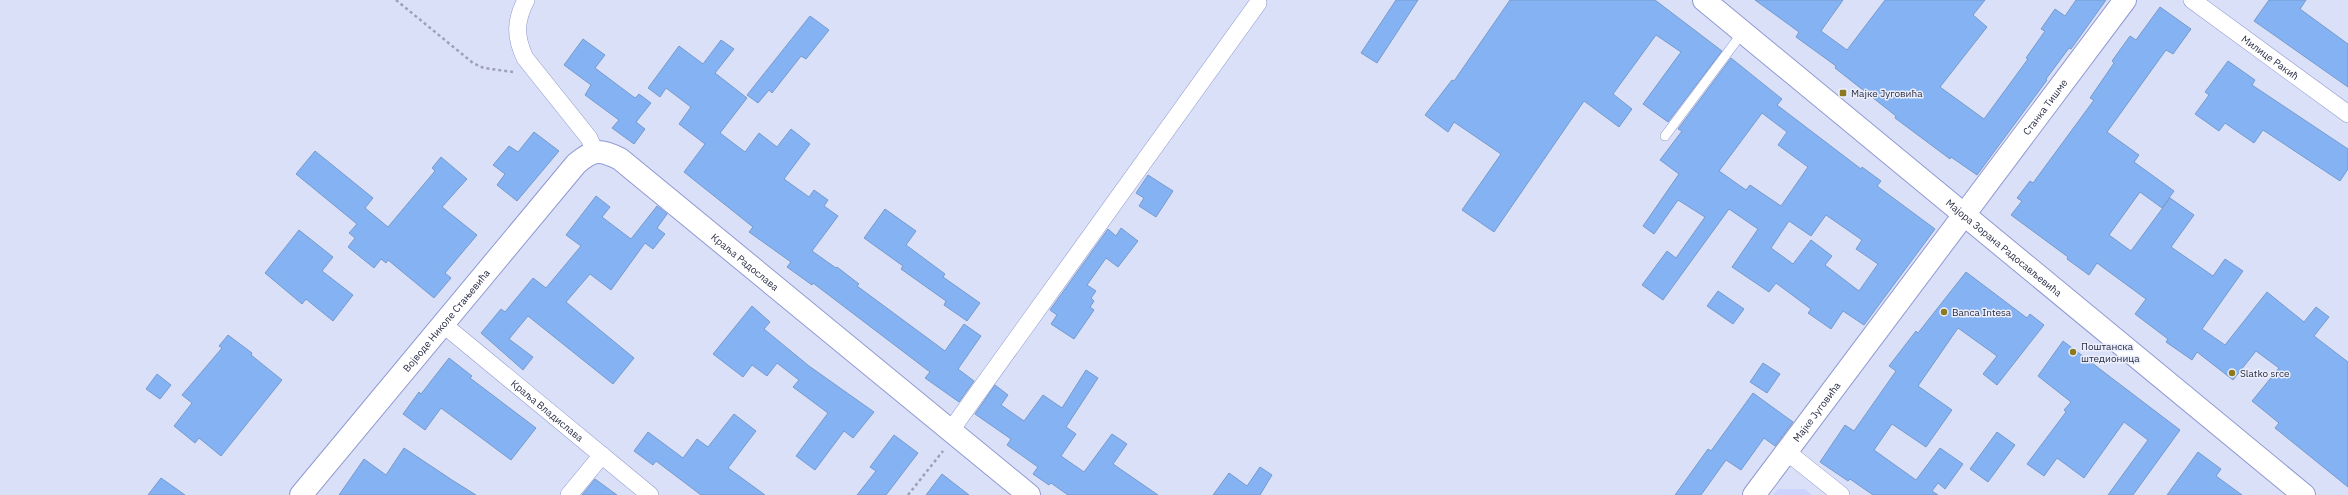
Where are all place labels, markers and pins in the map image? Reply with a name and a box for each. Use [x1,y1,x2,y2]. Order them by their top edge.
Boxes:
place label: Мајке Југовића [1851,87,1923,100]
marker: Мајке Југовића [1838,88,1848,98]
place label: Banca Intesa [1952,306,2012,319]
marker: Banca Intesa [1939,307,1949,317]
place label: Поштанска штедионица [2081,340,2140,365]
marker: Поштанска штедионица [2068,347,2078,357]
place label: Slatko srce [2240,367,2290,380]
marker: Slatko srce [2227,368,2237,378]

